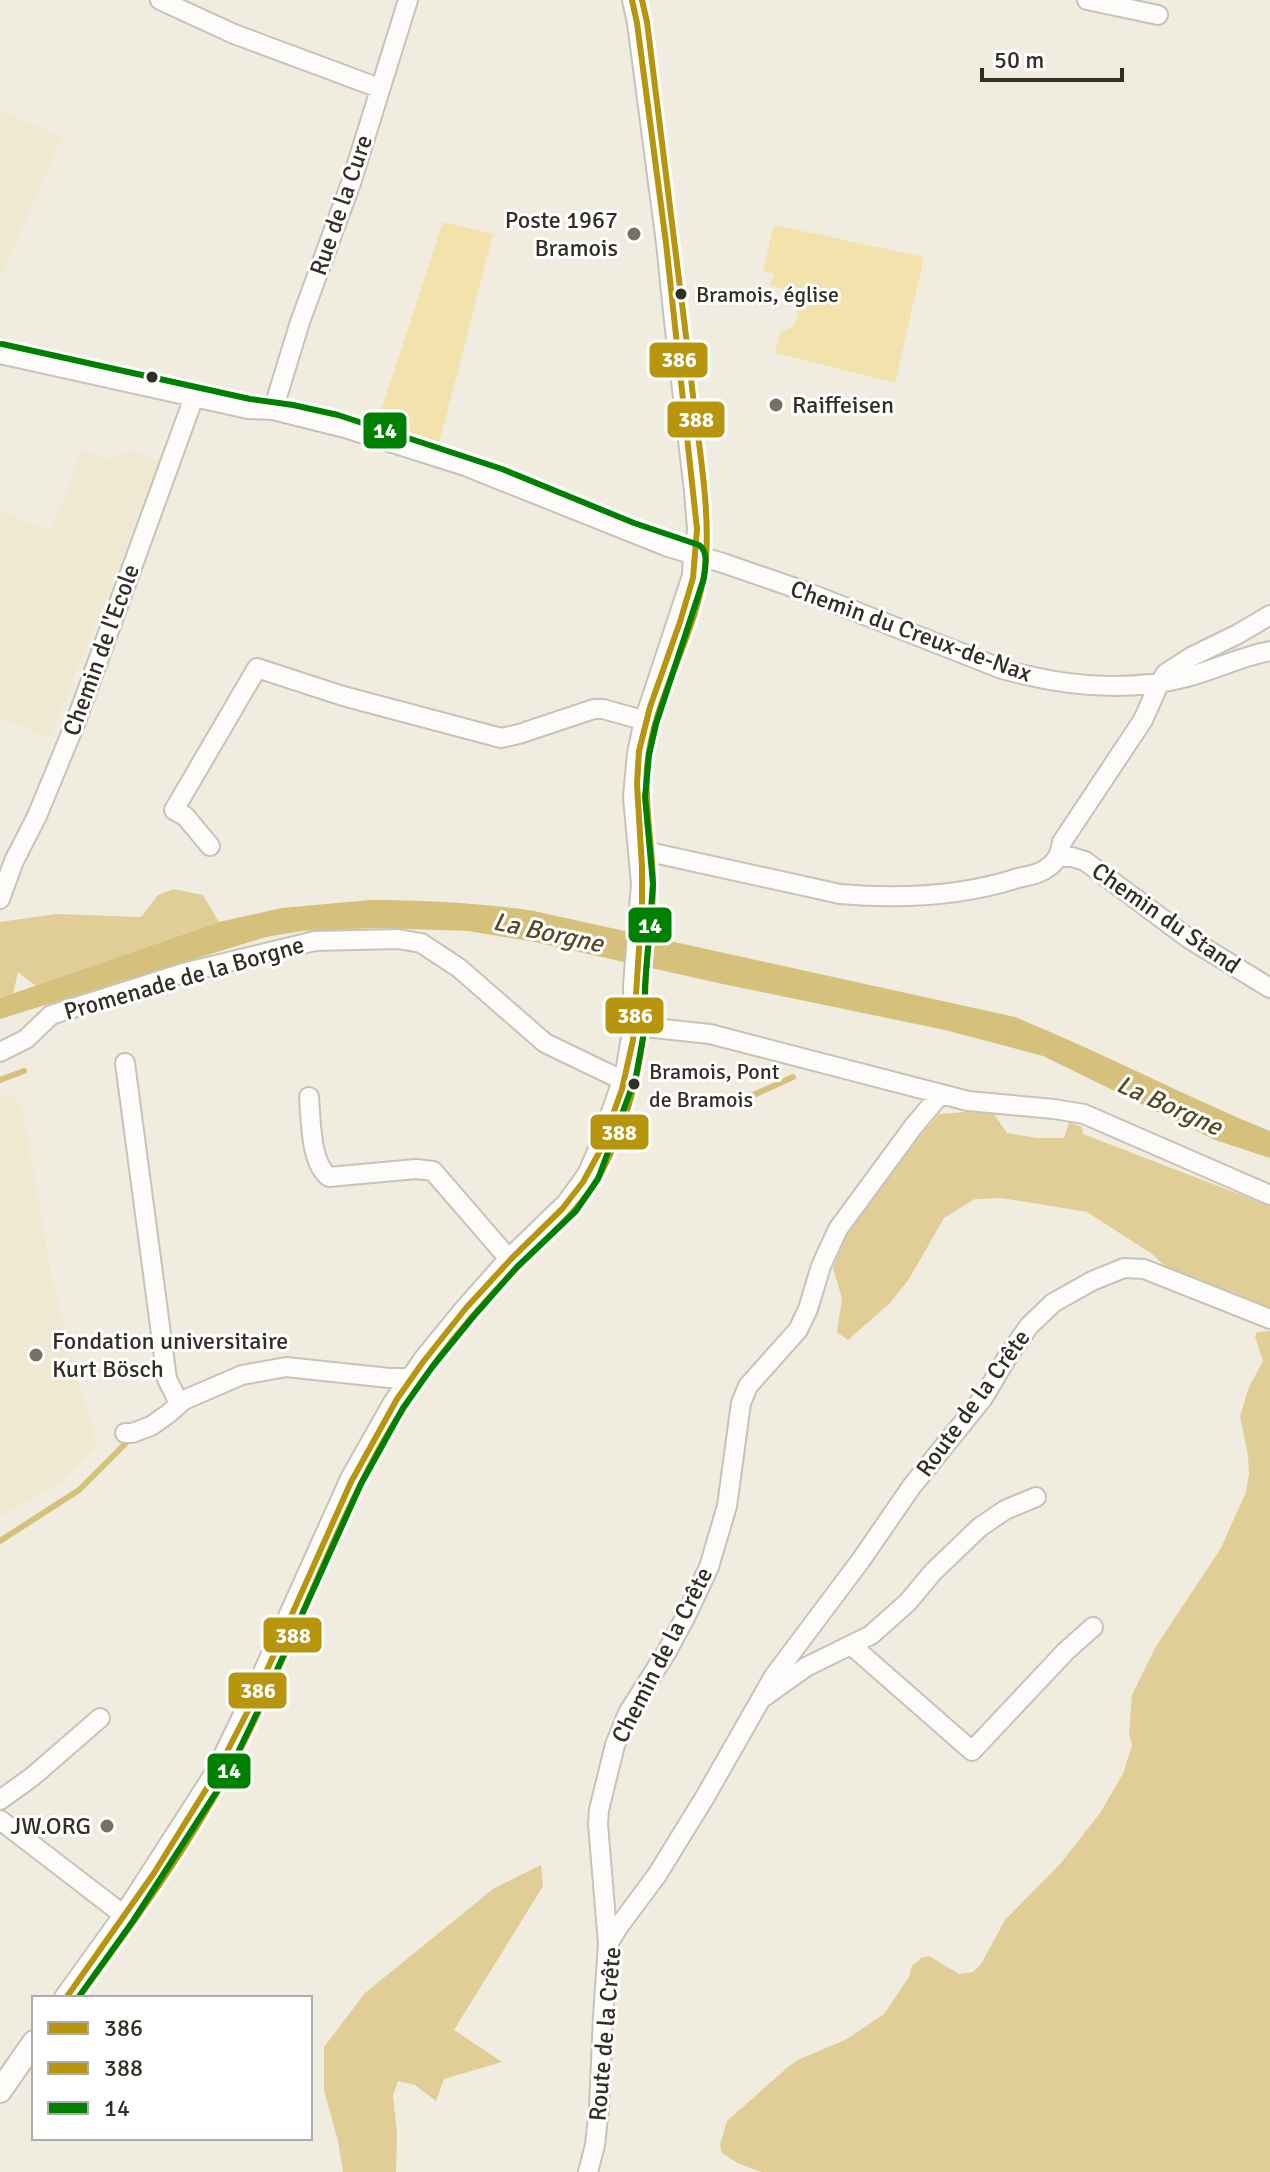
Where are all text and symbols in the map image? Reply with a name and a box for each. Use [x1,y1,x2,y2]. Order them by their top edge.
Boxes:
scale bar [982,32,1122,82]
text: 50 m [994,45,1044,75]
street label: Rue de la Cure [303,131,379,279]
place label: Poste 1967 Bramois [505,205,618,263]
marker: Poste 1967 Bramois [625,225,643,243]
place label: Bramois, église [696,281,839,308]
marker: Bramois, église [673,286,689,302]
line badge: 386 [648,341,709,379]
text: 386 [661,346,697,373]
unlabelled marker [144,369,160,385]
place label: Raiffeisen [792,390,894,420]
marker: Raiffeisen [767,396,785,414]
line badge: 388 [666,400,726,439]
text: 388 [678,406,714,433]
line badge: 14 [362,411,408,450]
text: 14 [373,417,397,444]
street label: Chemin de l'Ecole [56,560,146,740]
street label: Chemin du Creux-de-Nax [786,573,1036,689]
street label: Chemin du Stand [1086,856,1246,980]
water label: La Borgne [490,906,608,961]
line badge: 14 [627,906,673,944]
text: 14 [638,912,662,939]
street label: Promenade de la Borgne [60,929,308,1027]
line badge: 386 [604,996,665,1035]
text: 386 [617,1002,653,1029]
place label: Bramois, Pont de Bramois [649,1058,780,1113]
water label: La Borgne [1111,1069,1228,1144]
marker: Bramois, Pont de Bramois [626,1076,642,1092]
line badge: 388 [589,1113,650,1151]
text: 388 [601,1119,637,1146]
street label: Route de la Crête [909,1323,1037,1483]
place label: Fondation universitaire Kurt Bösch [52,1326,288,1384]
marker: Fondation universitaire Kurt Bösch [27,1346,45,1364]
street label: Chemin de la Crête [605,1562,719,1748]
line badge: 388 [262,1616,323,1654]
text: 388 [275,1622,311,1649]
line badge: 386 [227,1671,288,1710]
text: 386 [240,1677,276,1704]
line badge: 14 [206,1752,252,1790]
text: 14 [217,1757,241,1784]
place label: JW.ORG [10,1811,91,1841]
marker: JW.ORG [98,1817,116,1835]
street label: Route de la Crête [582,1946,628,2122]
legend [32,1996,312,2140]
text: 386 [104,2013,143,2043]
text: 388 [104,2053,143,2083]
text: 14 [104,2093,130,2123]

